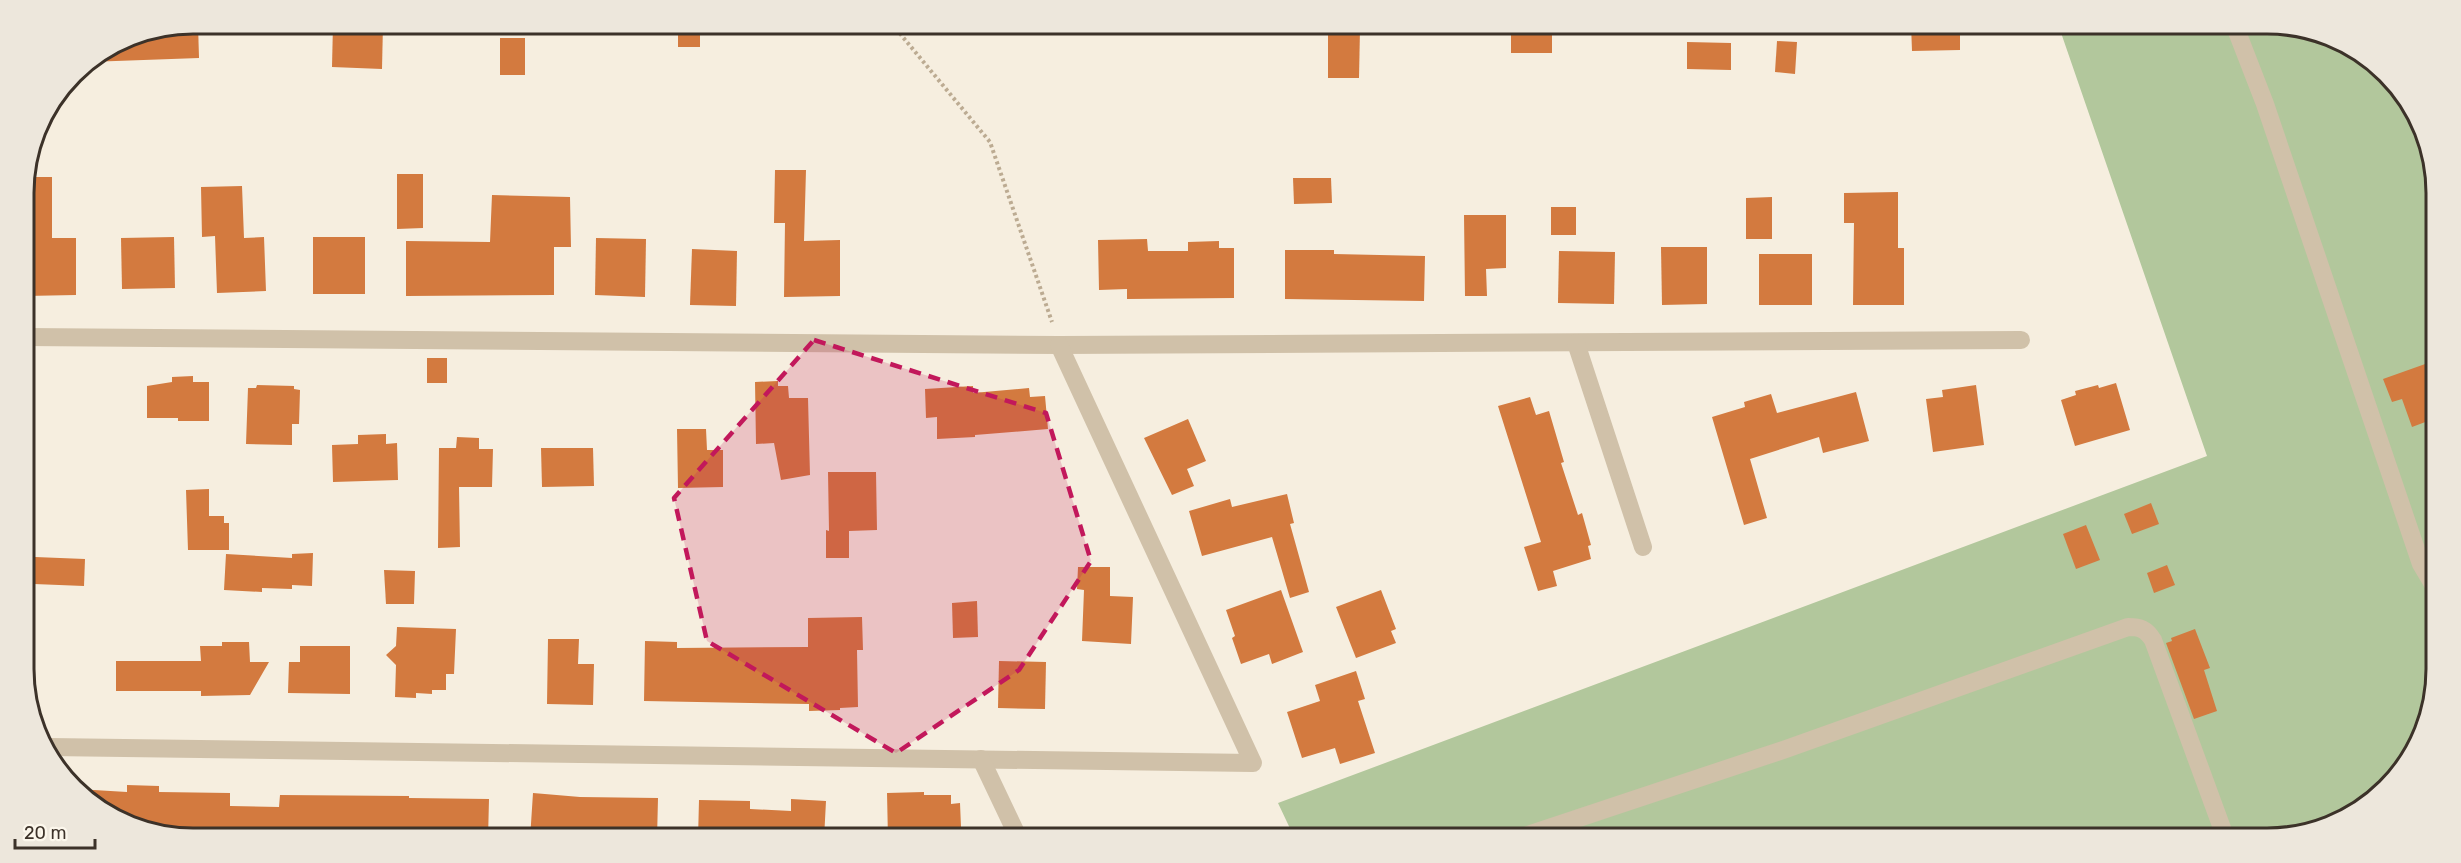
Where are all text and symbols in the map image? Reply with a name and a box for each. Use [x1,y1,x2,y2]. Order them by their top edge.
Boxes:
scale bar [15,812,94,850]
text: 20 m [24,822,66,844]

